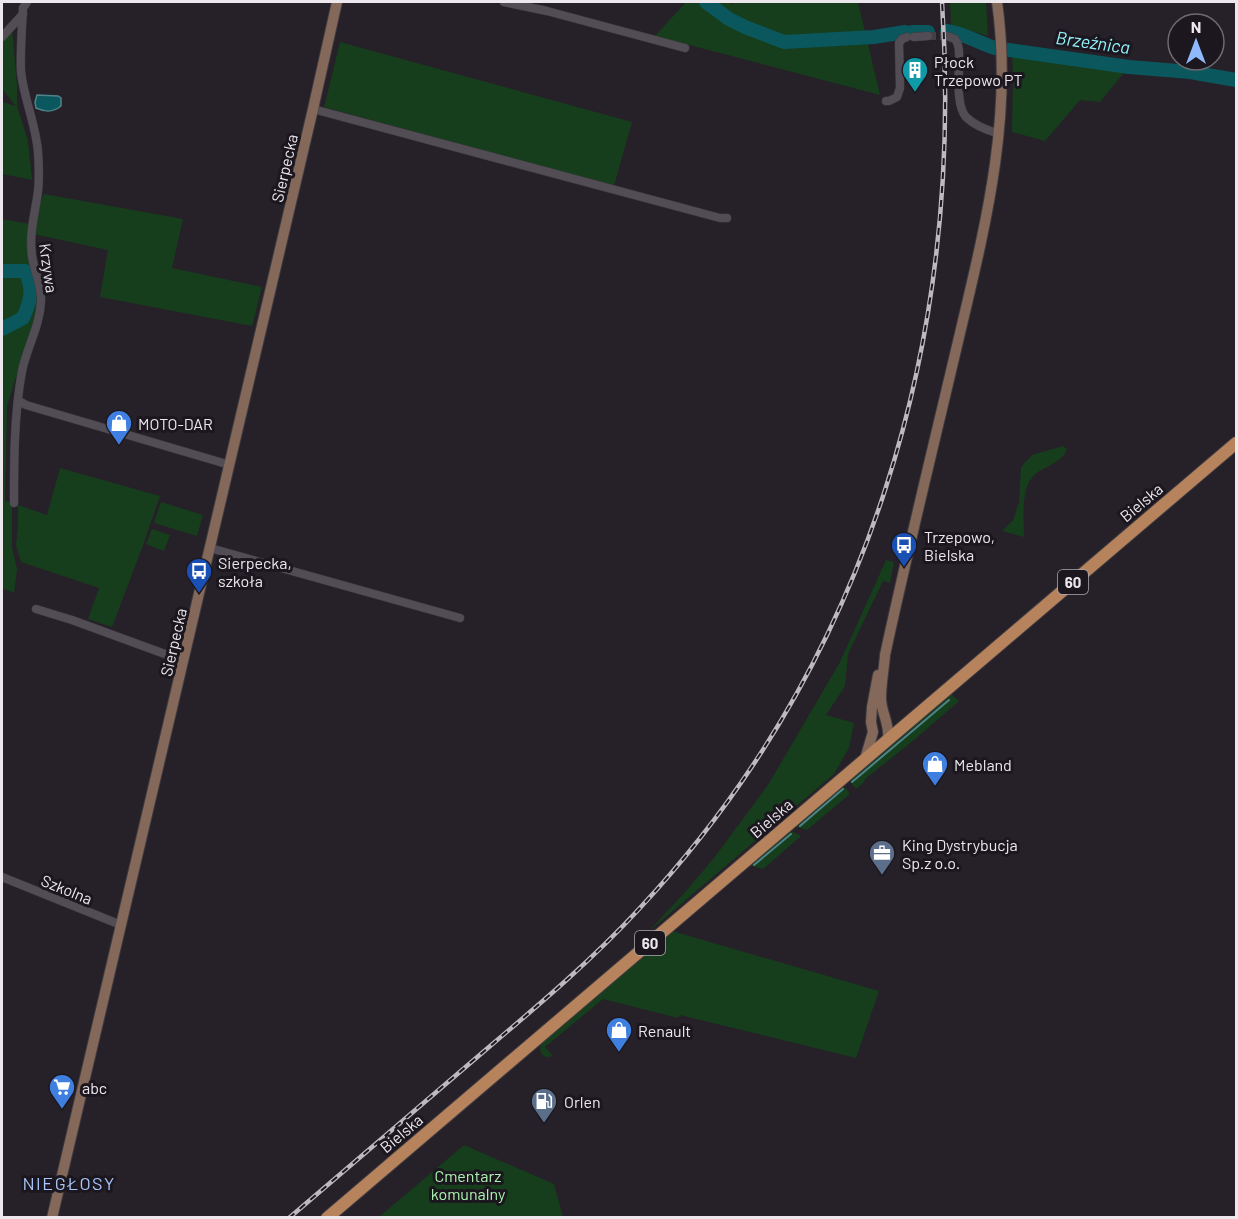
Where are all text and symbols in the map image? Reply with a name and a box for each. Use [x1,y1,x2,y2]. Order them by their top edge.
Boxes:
north arrow [1166,12,1226,72]
text: N [1191,17,1201,36]
water label: Brzeźnica [1054,26,1132,58]
place label: Płock Trzepowo PT [934,52,1023,89]
building icon: Płock Trzepowo PT [900,55,930,93]
street label: Sierpecka [267,132,301,204]
street label: Krzywa [36,242,62,294]
shop icon: MOTO-DAR [104,408,134,446]
place label: MOTO-DAR [138,414,213,433]
street label: Bielska [1116,479,1166,525]
place label: Trzepowo, Bielska [924,527,995,564]
bus stop icon: Trzepowo, Bielska [889,530,919,568]
place label: Sierpecka, szkoła [218,553,292,590]
bus stop icon: Sierpecka, szkoła [184,556,214,594]
road number: 60 [1058,570,1088,594]
street label: Sierpecka [156,606,190,678]
shop icon: Mebland [920,749,950,787]
place label: Mebland [954,755,1012,774]
street label: Bielska [746,794,796,842]
place label: King Dystrybucja Sp.z o.o. [902,835,1018,872]
office icon: King Dystrybucja Sp.z o.o. [867,838,897,876]
street label: Szkolna [39,870,95,908]
road number: 60 [635,931,665,955]
shop icon: Renault [604,1015,634,1053]
place label: Renault [638,1021,691,1040]
supermarket icon: abc [47,1072,77,1110]
place label: abc [82,1078,107,1097]
fuel station icon: Orlen [529,1086,559,1124]
place label: Orlen [564,1092,601,1111]
street label: Bielska [376,1110,426,1156]
park label: Cmentarz komunalny [431,1166,506,1203]
district label: NIEGŁOSY [22,1172,116,1194]

